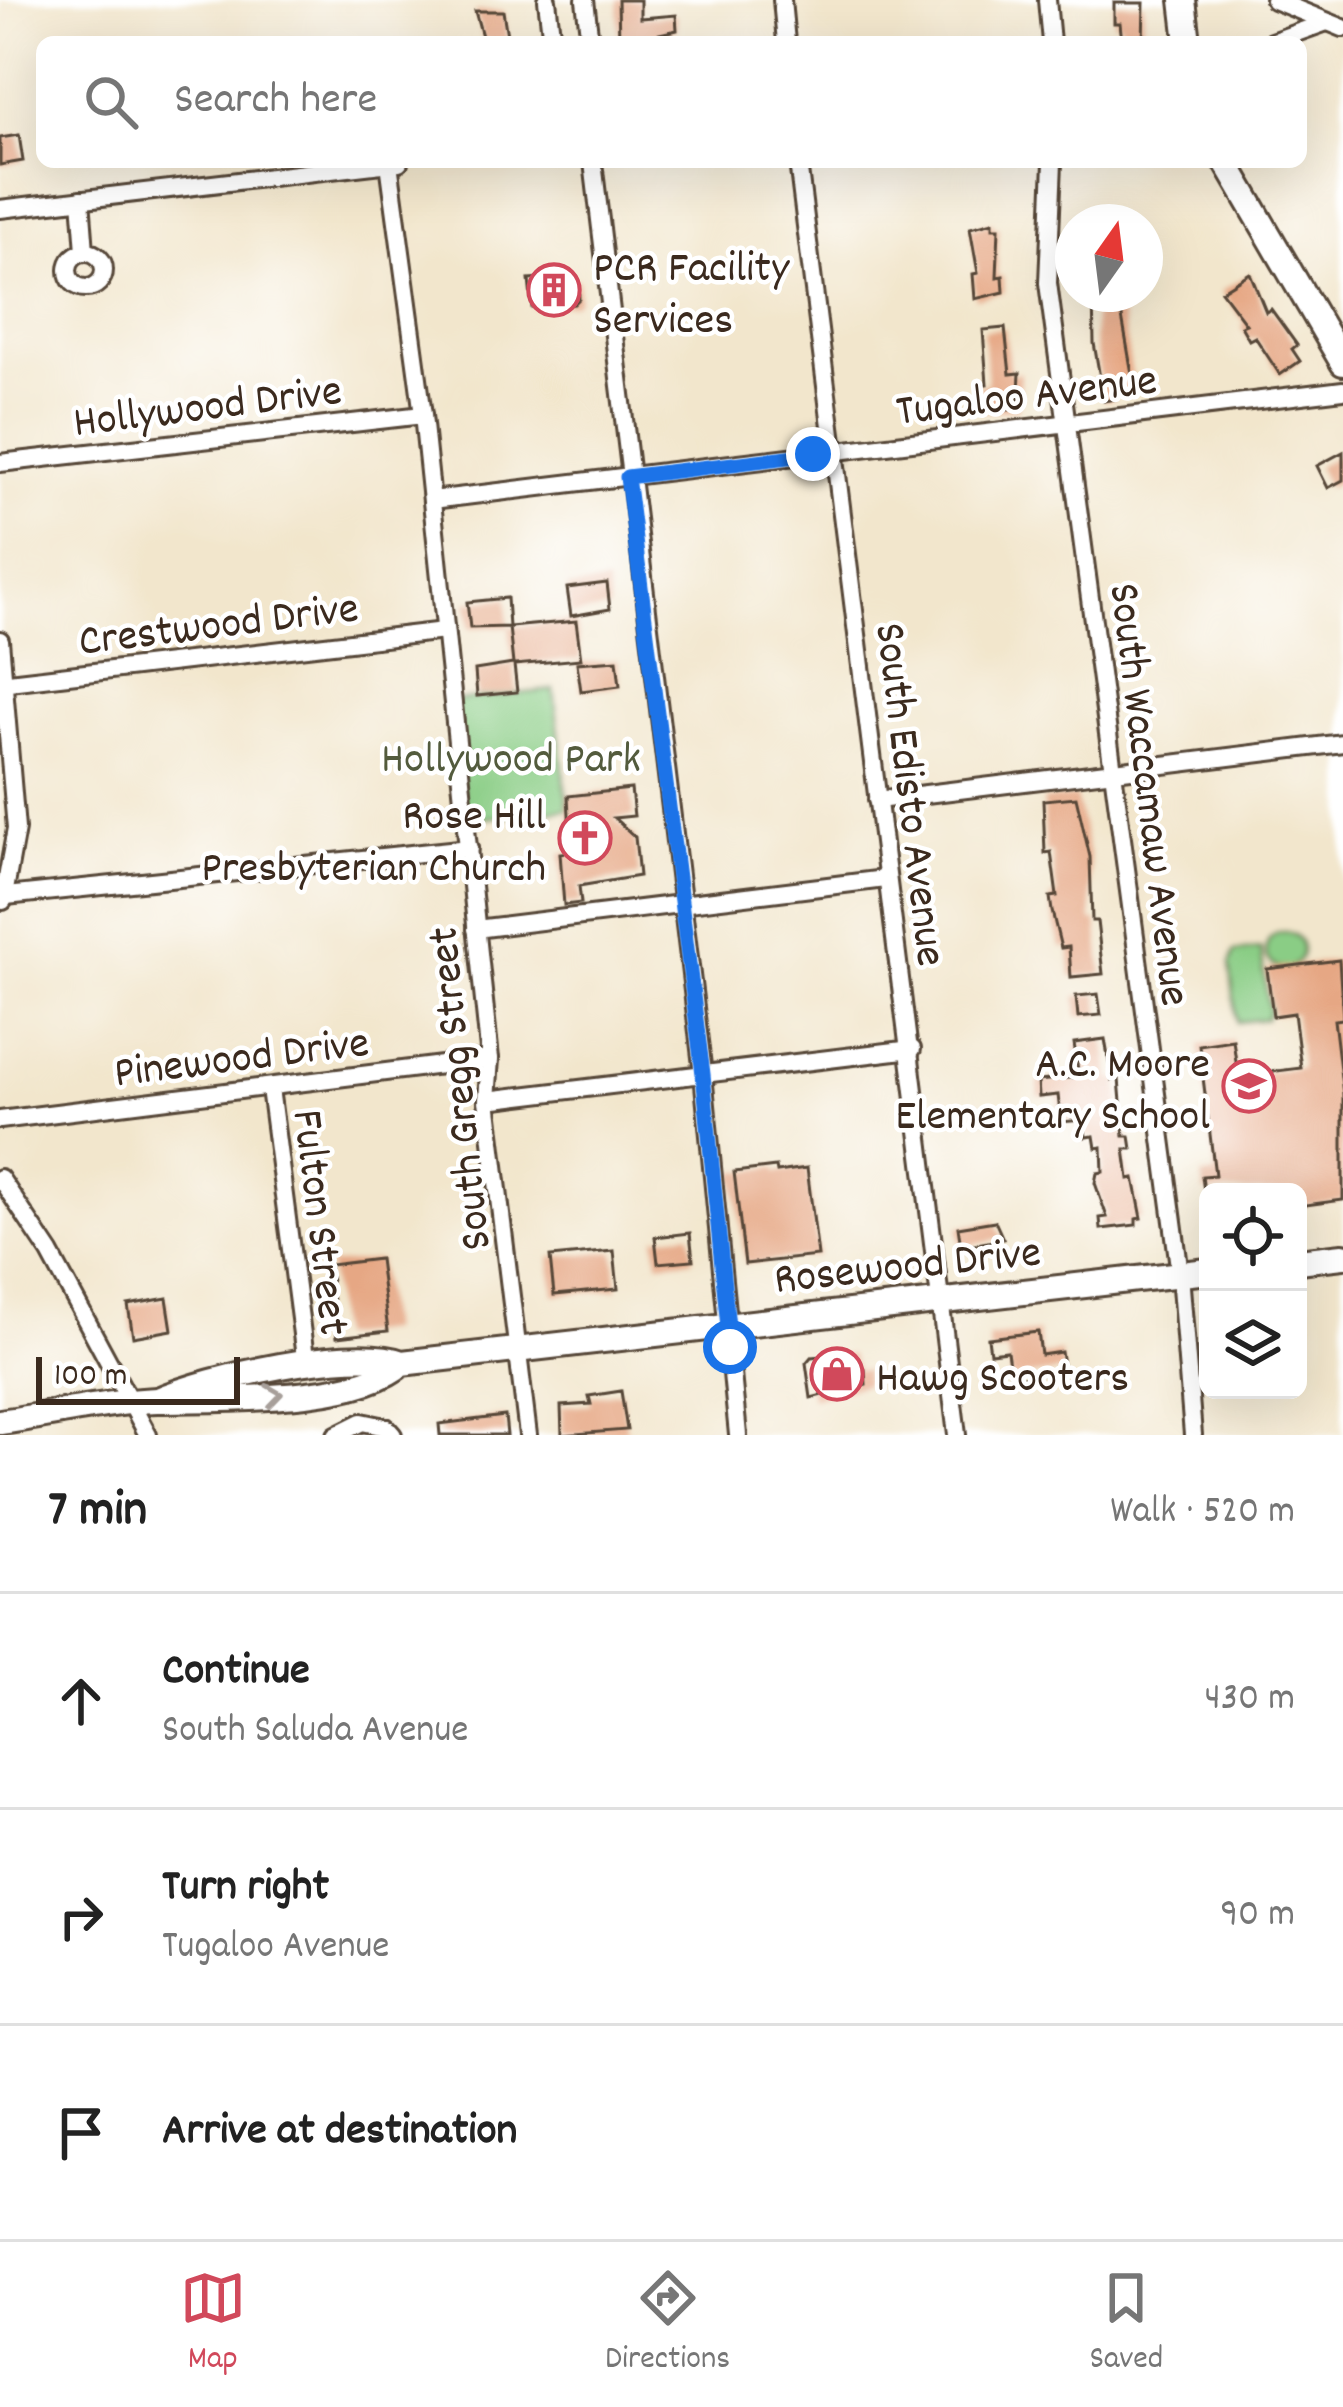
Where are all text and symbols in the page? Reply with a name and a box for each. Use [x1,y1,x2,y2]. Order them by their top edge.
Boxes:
search box [36,36,1307,168]
icon: search [78,69,144,135]
text: Search here [174,70,377,134]
north arrow [1055,204,1163,312]
place label: PCR Facility Services [593,239,790,355]
building icon: PCR Facility Services [526,262,582,318]
street label: Tugaloo Avenue [893,351,1161,447]
street label: Hollywood Drive [70,362,346,458]
route end [786,427,840,481]
street label: Crestwood Drive [75,579,362,677]
street label: South Waccamaw Avenue [1088,580,1204,1010]
street label: South Edisto Avenue [854,619,960,970]
park label: Hollywood Park [381,730,641,794]
place label: Rose Hill Presbyterian Church [201,787,546,903]
church icon: Rose Hill Presbyterian Church [557,810,613,866]
street label: South Gregg Street [414,923,512,1253]
street label: Pinewood Drive [111,1014,373,1108]
place label: A.C. Moore Elementary School [895,1035,1210,1151]
school or university icon: A.C. Moore Elementary School [1221,1058,1277,1114]
street label: Fulton Street [271,1106,363,1340]
map controls [1199,1183,1307,1399]
button: locate [1199,1183,1307,1291]
street label: Rosewood Drive [771,1223,1044,1315]
button: layers [1199,1291,1307,1399]
route start [703,1320,757,1374]
shop icon: Hawg Scooters [809,1346,865,1402]
place label: Hawg Scooters [876,1349,1129,1413]
scale bar [36,1351,240,1404]
text: 100 m [54,1354,127,1401]
one-way arrow [265,1383,284,1409]
text: 7 min [48,1477,147,1549]
text: Walk · 520 m [1110,1486,1295,1541]
text: Continue [162,1641,310,1705]
icon: ahead [48,1668,114,1734]
text: 430 m [1205,1673,1295,1728]
text: South Saluda Avenue [162,1705,468,1760]
text: Turn right [162,1857,329,1921]
icon: right [48,1884,114,1950]
text: 90 m [1220,1889,1295,1944]
text: Tugaloo Avenue [162,1921,389,1976]
icon: arrive [48,2100,114,2166]
text: Arrive at destination [162,2101,517,2165]
tab: Map [180,2265,246,2384]
tab: Directions [605,2265,730,2384]
tab: Saved [1090,2265,1163,2384]

